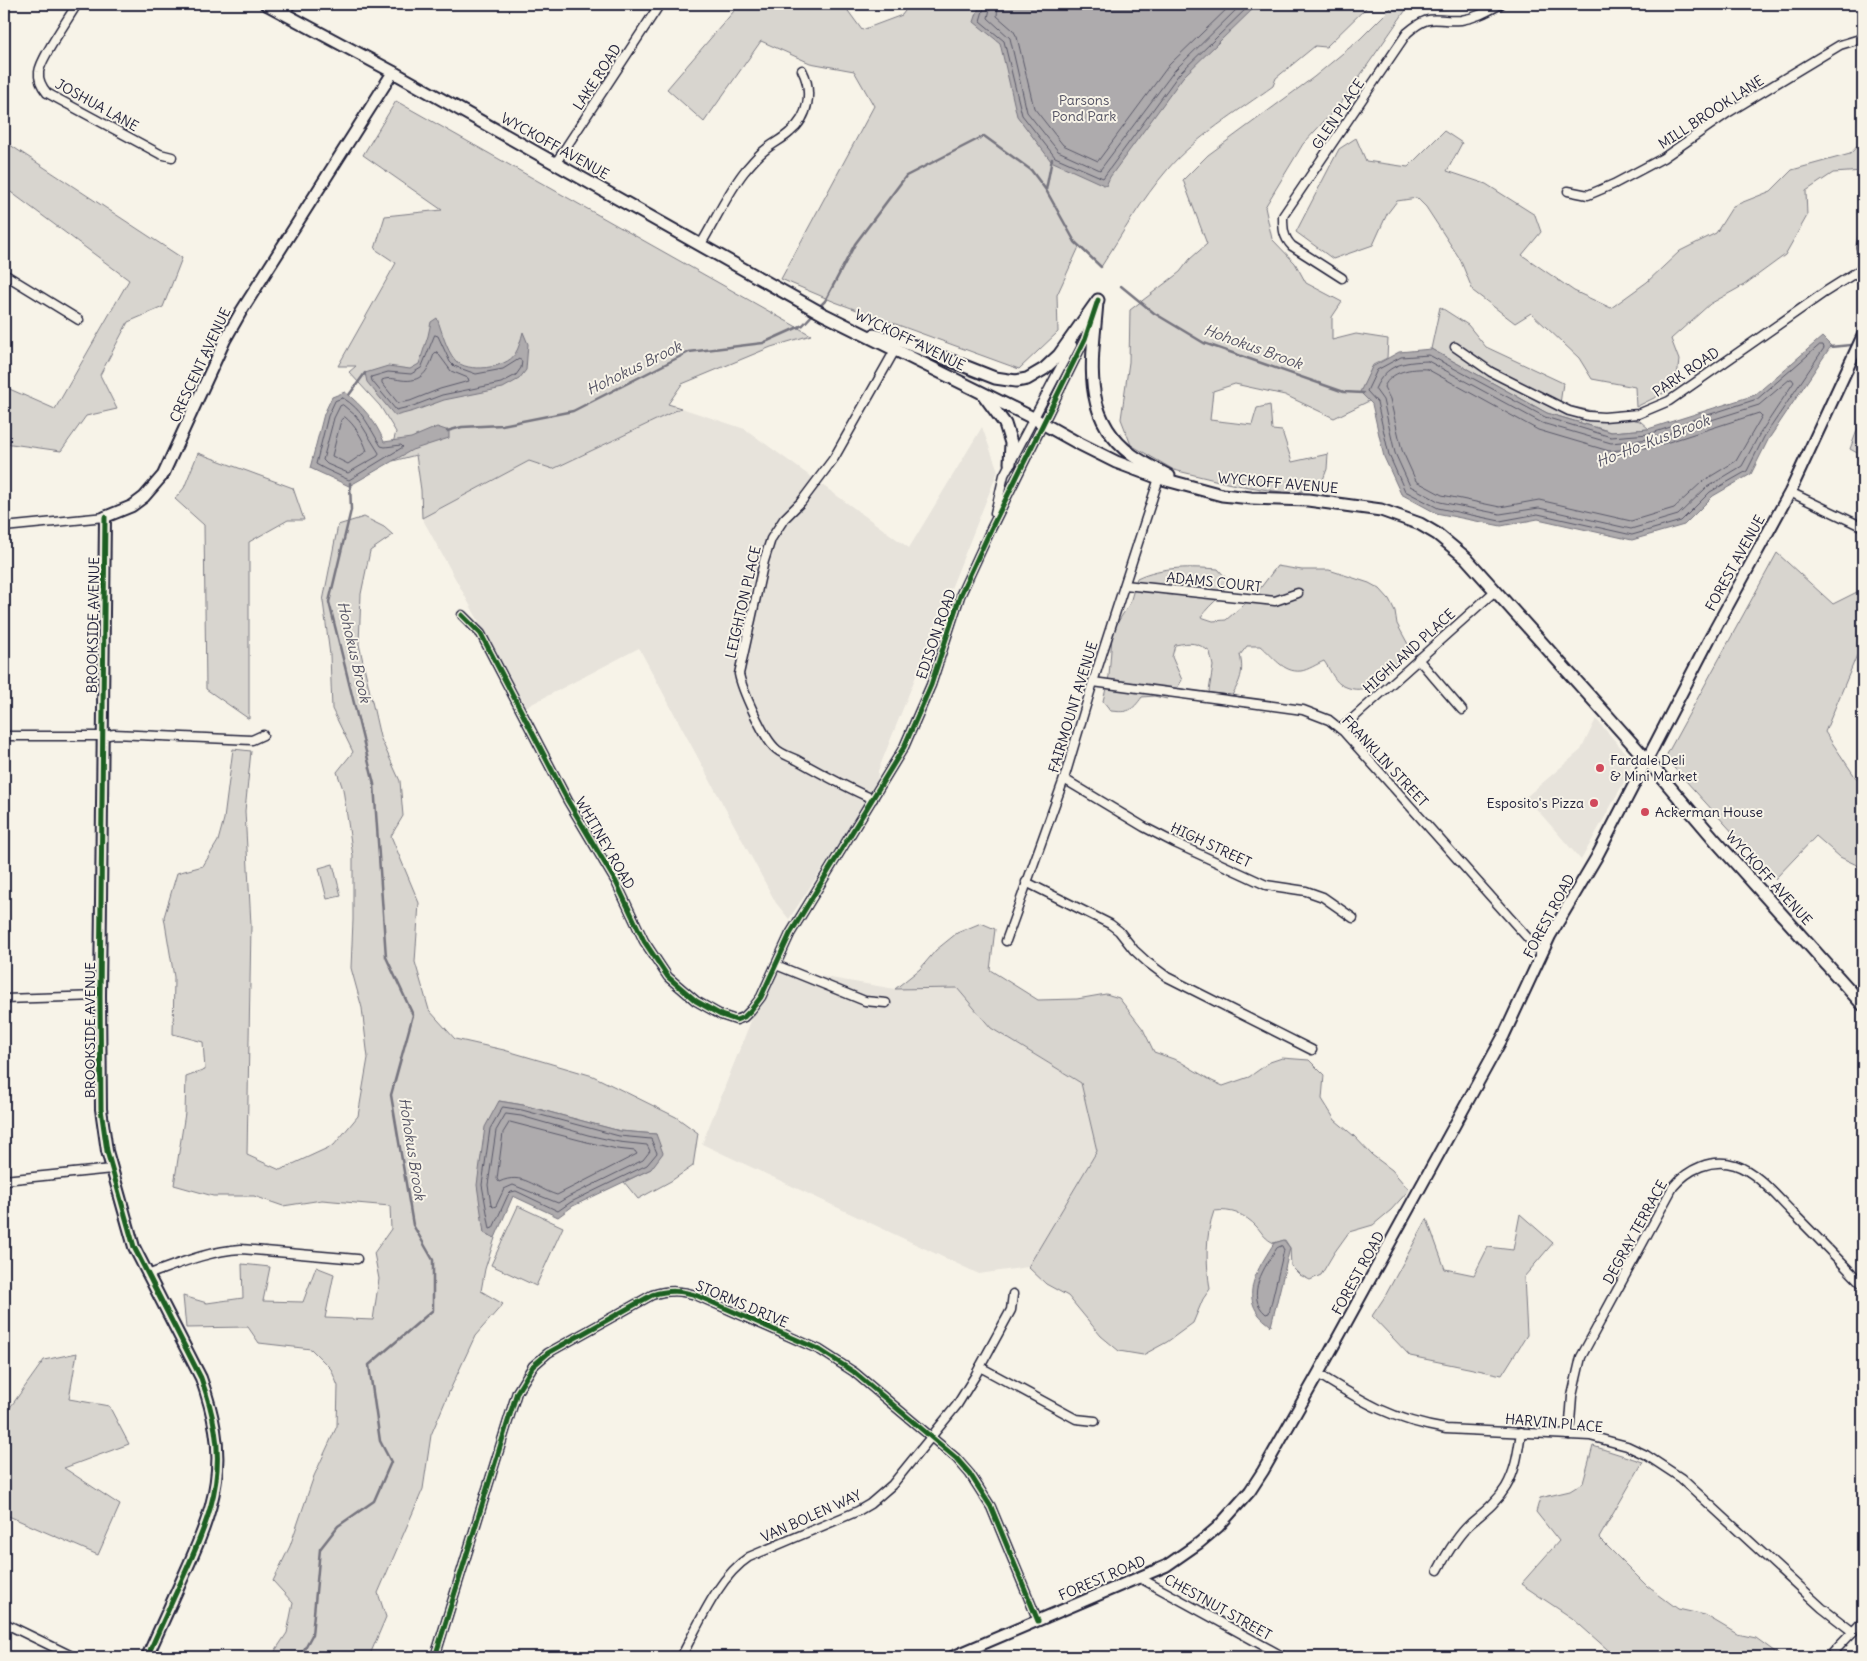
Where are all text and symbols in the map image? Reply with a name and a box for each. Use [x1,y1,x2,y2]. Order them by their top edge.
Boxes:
street label: LAKE ROAD [569,40,625,113]
street label: MILL BROOK LANE [1655,71,1767,153]
street label: JOSHUA LANE [52,75,142,135]
street label: GLEN PLACE [1308,75,1368,153]
park label: Parsons Pond Park [1052,91,1116,125]
street label: WYCKOFF AVENUE [498,109,612,183]
street label: CRESCENT AVENUE [165,305,235,425]
street label: WYCKOFF AVENUE [852,305,968,375]
water label: Hohokus Brook [1201,320,1306,374]
water label: Hohokus Brook [583,336,686,399]
street label: PARK ROAD [1649,343,1723,401]
water label: Ho-Ho-Kus Brook [1593,410,1713,471]
street label: WYCKOFF AVENUE [1217,469,1339,497]
street label: FOREST AVENUE [1701,512,1769,614]
street label: LEIGHTON PLACE [721,544,765,660]
street label: BROOKSIDE AVENUE [83,556,103,694]
street label: ADAMS COURT [1165,568,1263,596]
street label: EDISON ROAD [912,586,960,681]
water label: Hohokus Brook [334,599,376,706]
street label: HIGHLAND PLACE [1359,605,1459,697]
street label: FAIRMOUNT AVENUE [1044,639,1102,775]
street label: FRANKLIN STREET [1338,711,1432,811]
place label: Fardale Deli & Mini Market [1610,751,1698,785]
marker: Fardale Deli & Mini Market [1594,762,1606,774]
street label: WHITNEY ROAD [571,794,639,892]
place label: Esposito's Pizza [1486,794,1584,812]
marker: Esposito's Pizza [1588,797,1600,809]
place label: Ackerman House [1655,803,1763,821]
marker: Ackerman House [1639,806,1651,818]
street label: HIGH STREET [1168,818,1254,872]
street label: WYCKOFF AVENUE [1722,827,1816,929]
street label: FOREST ROAD [1519,871,1579,961]
street label: BROOKSIDE AVENUE [81,962,99,1098]
water label: Hohokus Brook [395,1096,430,1203]
street label: DEGRAY TERRACE [1599,1177,1671,1287]
street label: FOREST ROAD [1328,1228,1388,1318]
street label: STORMS DRIVE [693,1276,791,1332]
street label: HARVIN PLACE [1504,1410,1604,1436]
street label: VAN BOLEN WAY [758,1486,864,1546]
street label: FOREST ROAD [1056,1552,1148,1604]
street label: CHESTNUT STREET [1161,1570,1275,1644]

